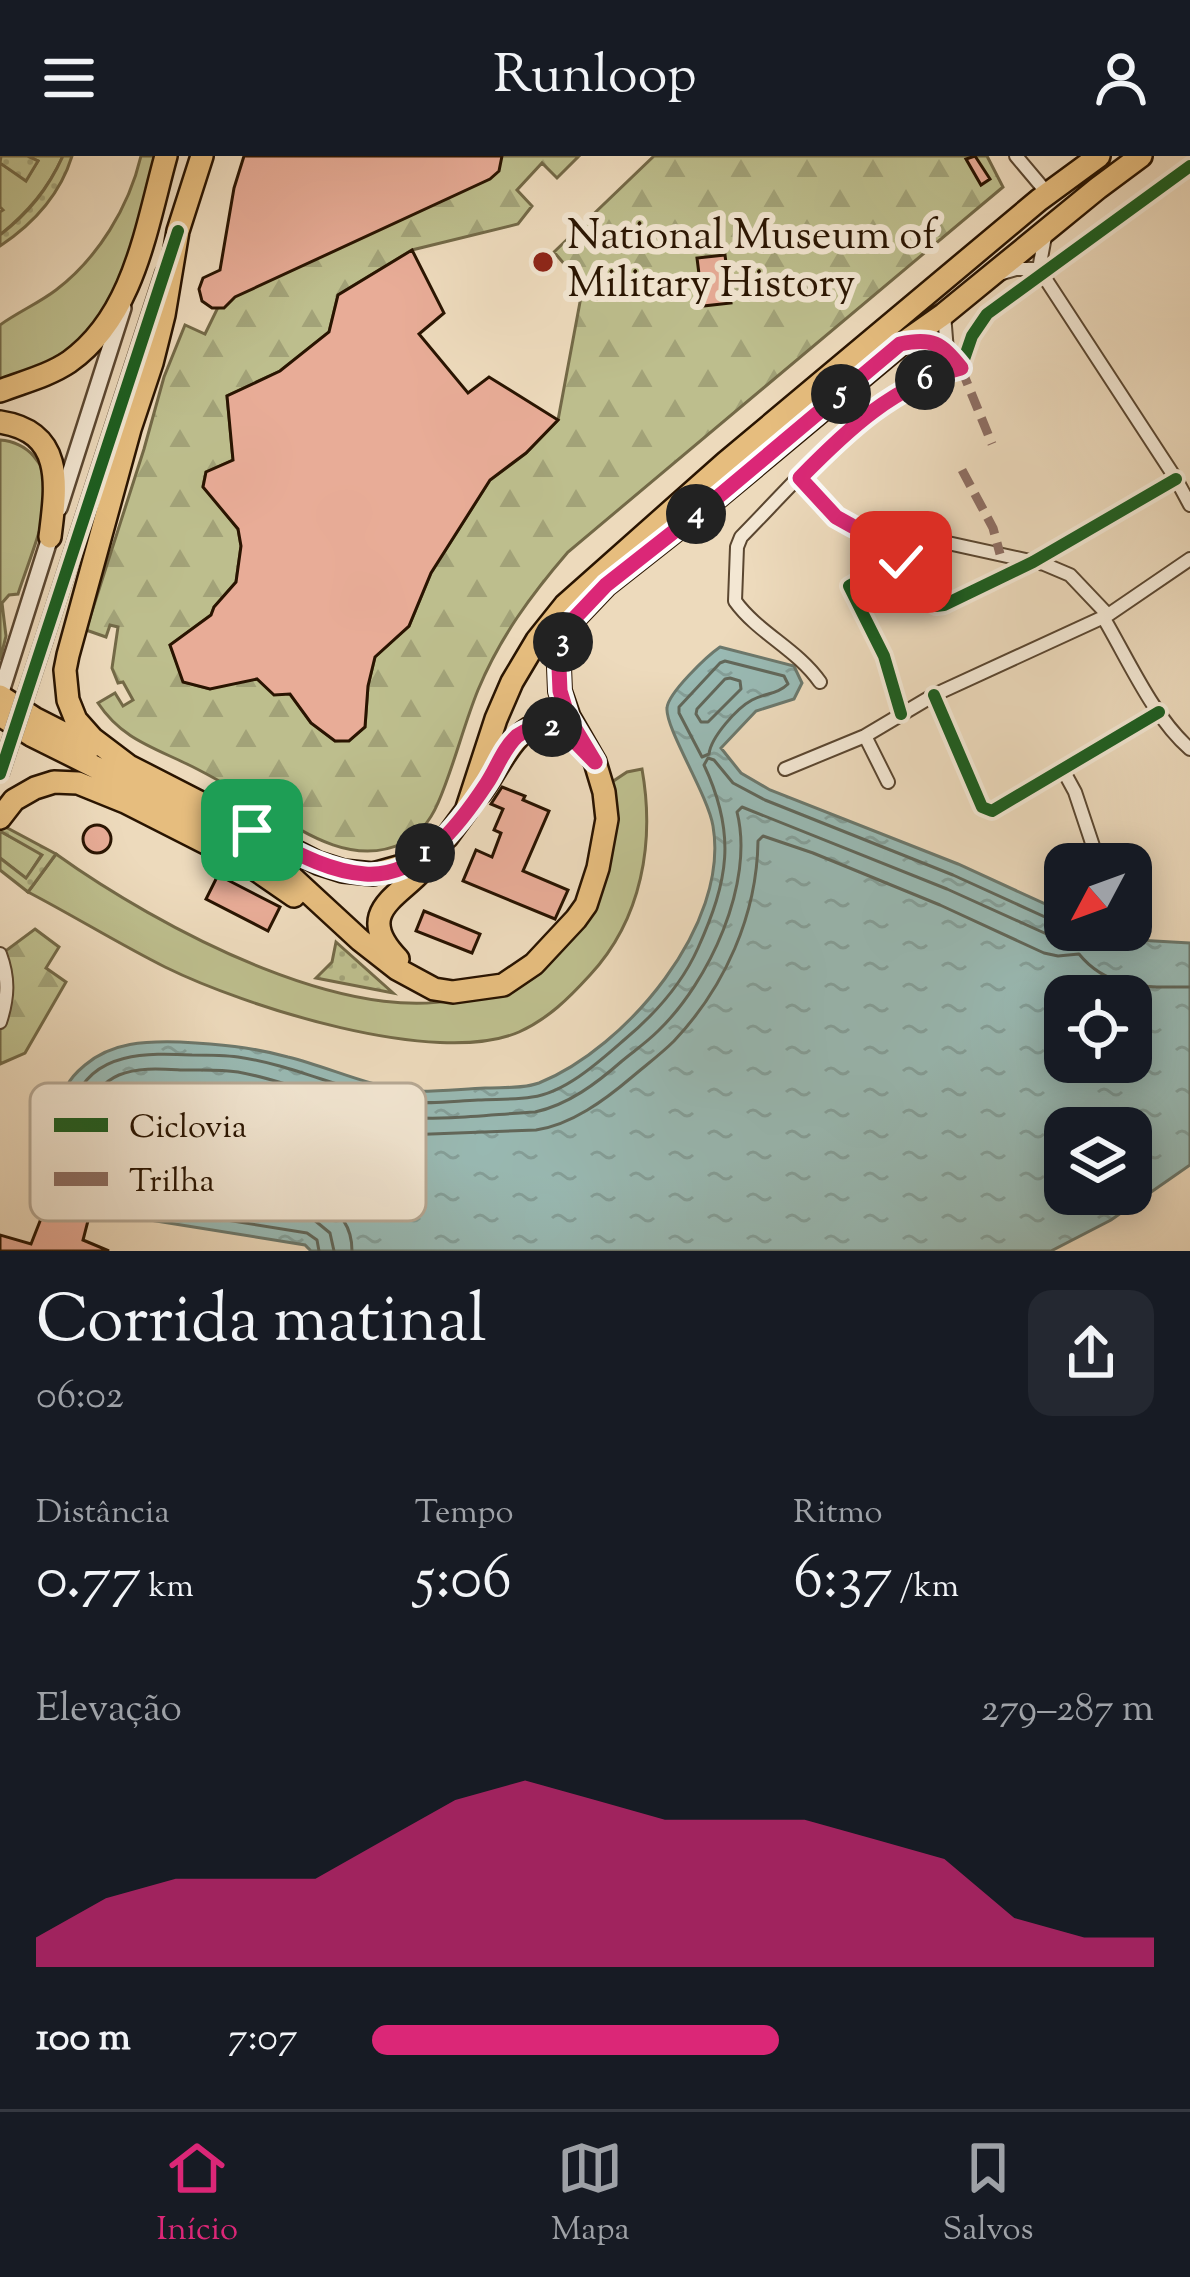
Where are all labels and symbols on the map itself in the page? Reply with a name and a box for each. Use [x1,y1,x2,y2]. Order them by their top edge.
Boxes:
place label: National Museum of Military History [567,208,939,316]
marker: National Museum of Military History [530,249,556,275]
pin: 6 [895,350,955,410]
pin: 5 [811,364,871,424]
pin: 4 [666,484,726,544]
pin [850,511,952,613]
pin: 3 [533,612,593,672]
pin: 2 [522,697,582,757]
pin [201,779,303,881]
pin: 1 [395,823,455,883]
north arrow [1044,843,1152,951]
legend [30,1083,426,1221]
text: Ciclovia [129,1105,247,1153]
text: Trilha [129,1159,215,1207]

